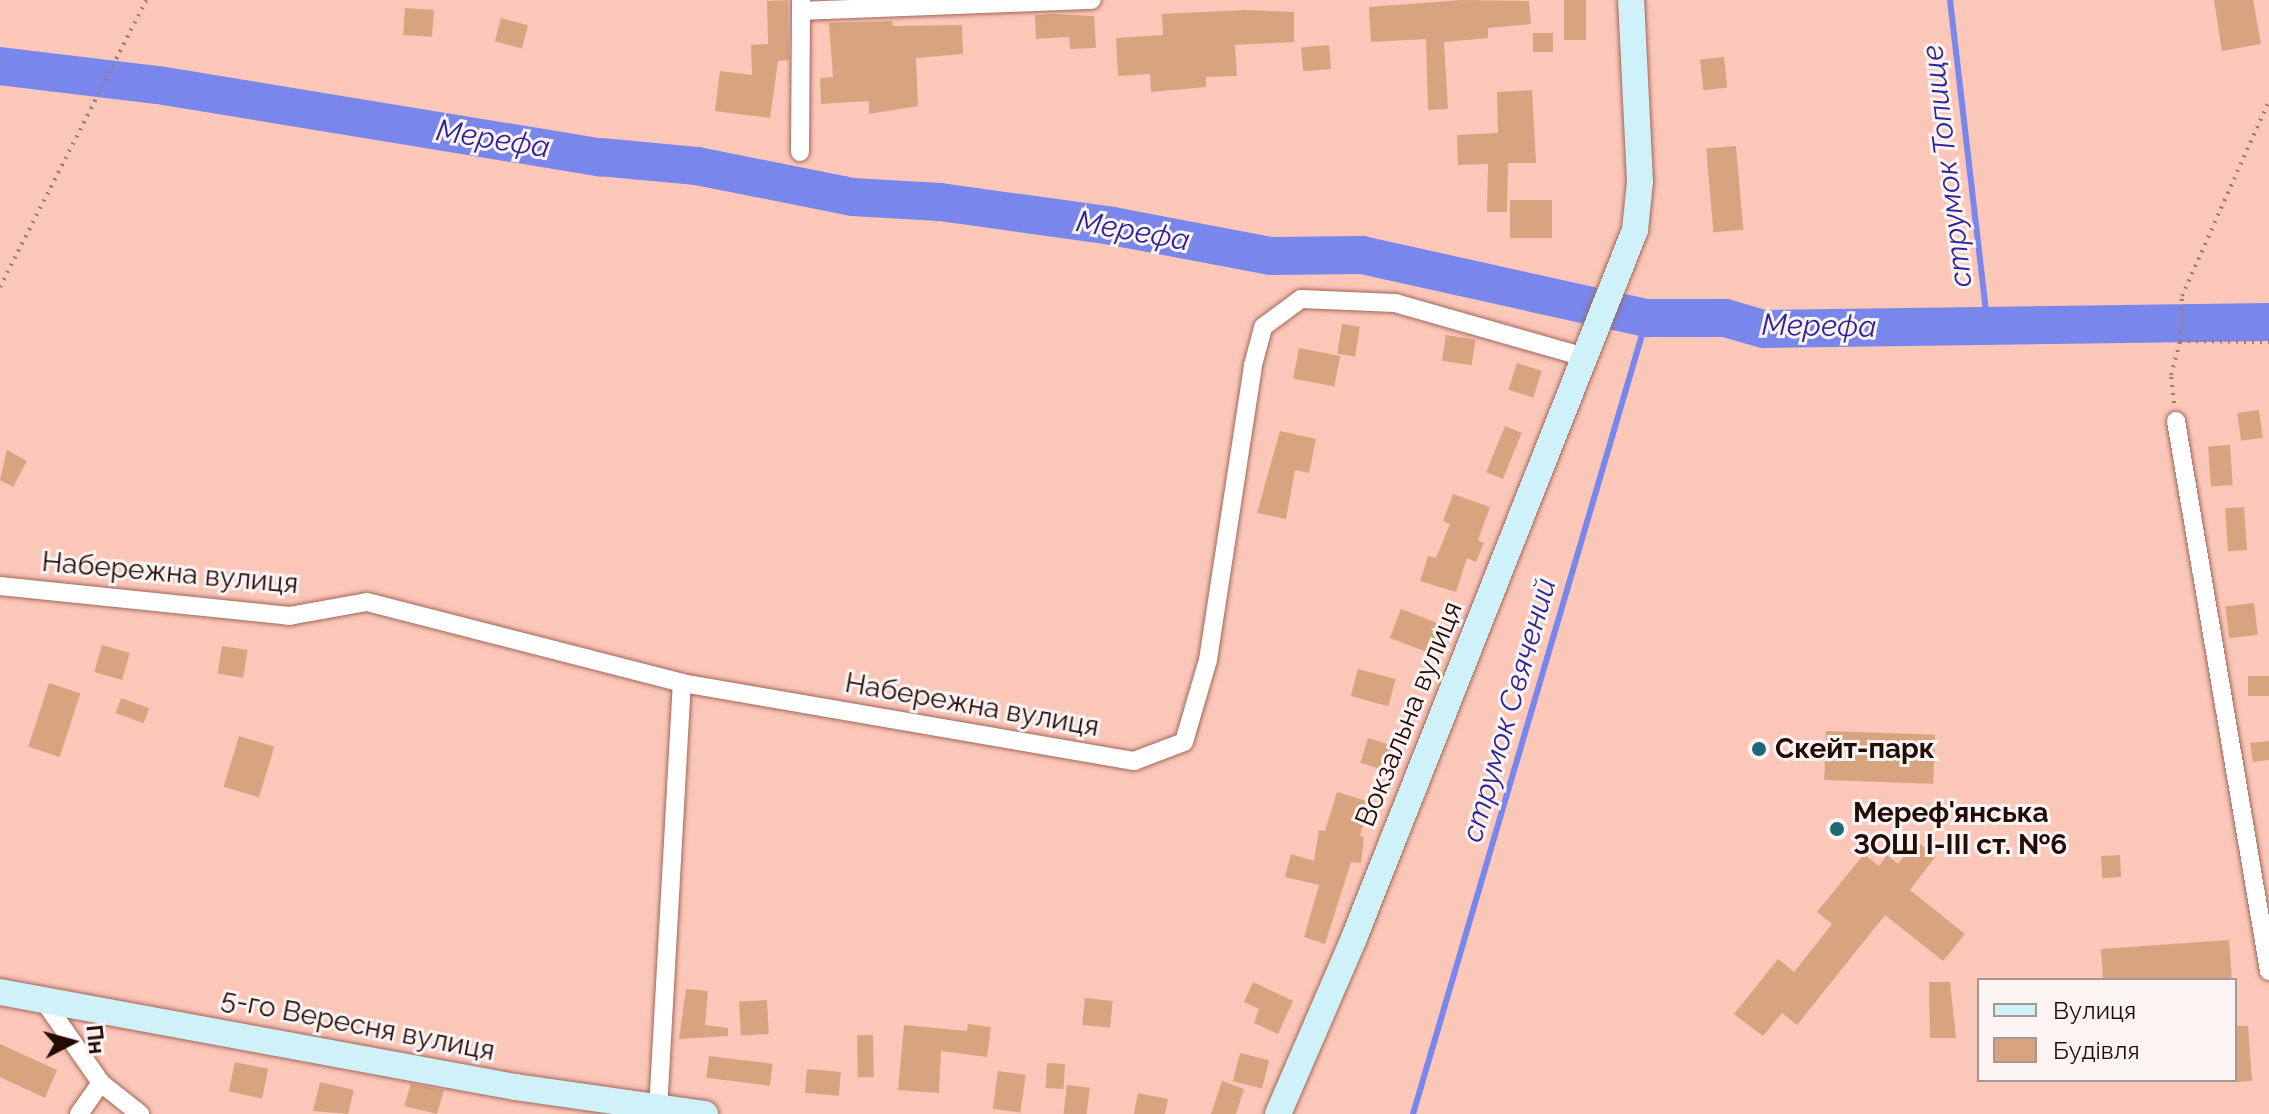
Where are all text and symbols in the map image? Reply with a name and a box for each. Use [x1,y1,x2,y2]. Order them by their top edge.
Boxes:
water label: струмок Топище [1914,42,1980,290]
water label: Мерефа [434,112,552,166]
water label: Мерефа [1073,203,1193,259]
water label: Мерефа [1761,307,1877,345]
street label: Набережна вулиця [40,545,300,601]
water label: струмок Свячений [1454,574,1564,846]
street label: Вокзальна вулиця [1349,597,1469,831]
street label: Набережна вулиця [842,666,1102,744]
place label: Скейт-парк [1775,732,1935,766]
marker: Скейт-парк [1750,740,1768,758]
place label: Мереф'янська ЗОШ І-ІІІ ст. №6 [1853,796,2067,862]
marker: Мереф'янська ЗОШ І-ІІІ ст. №6 [1828,820,1846,838]
legend [1977,978,2237,1082]
street label: 5-го Вересня вулиця [219,982,497,1068]
text: Вулиця [2053,996,2136,1025]
north arrow [32,1002,112,1082]
text: Пн [81,1024,110,1055]
text: Будівля [2053,1036,2140,1065]

